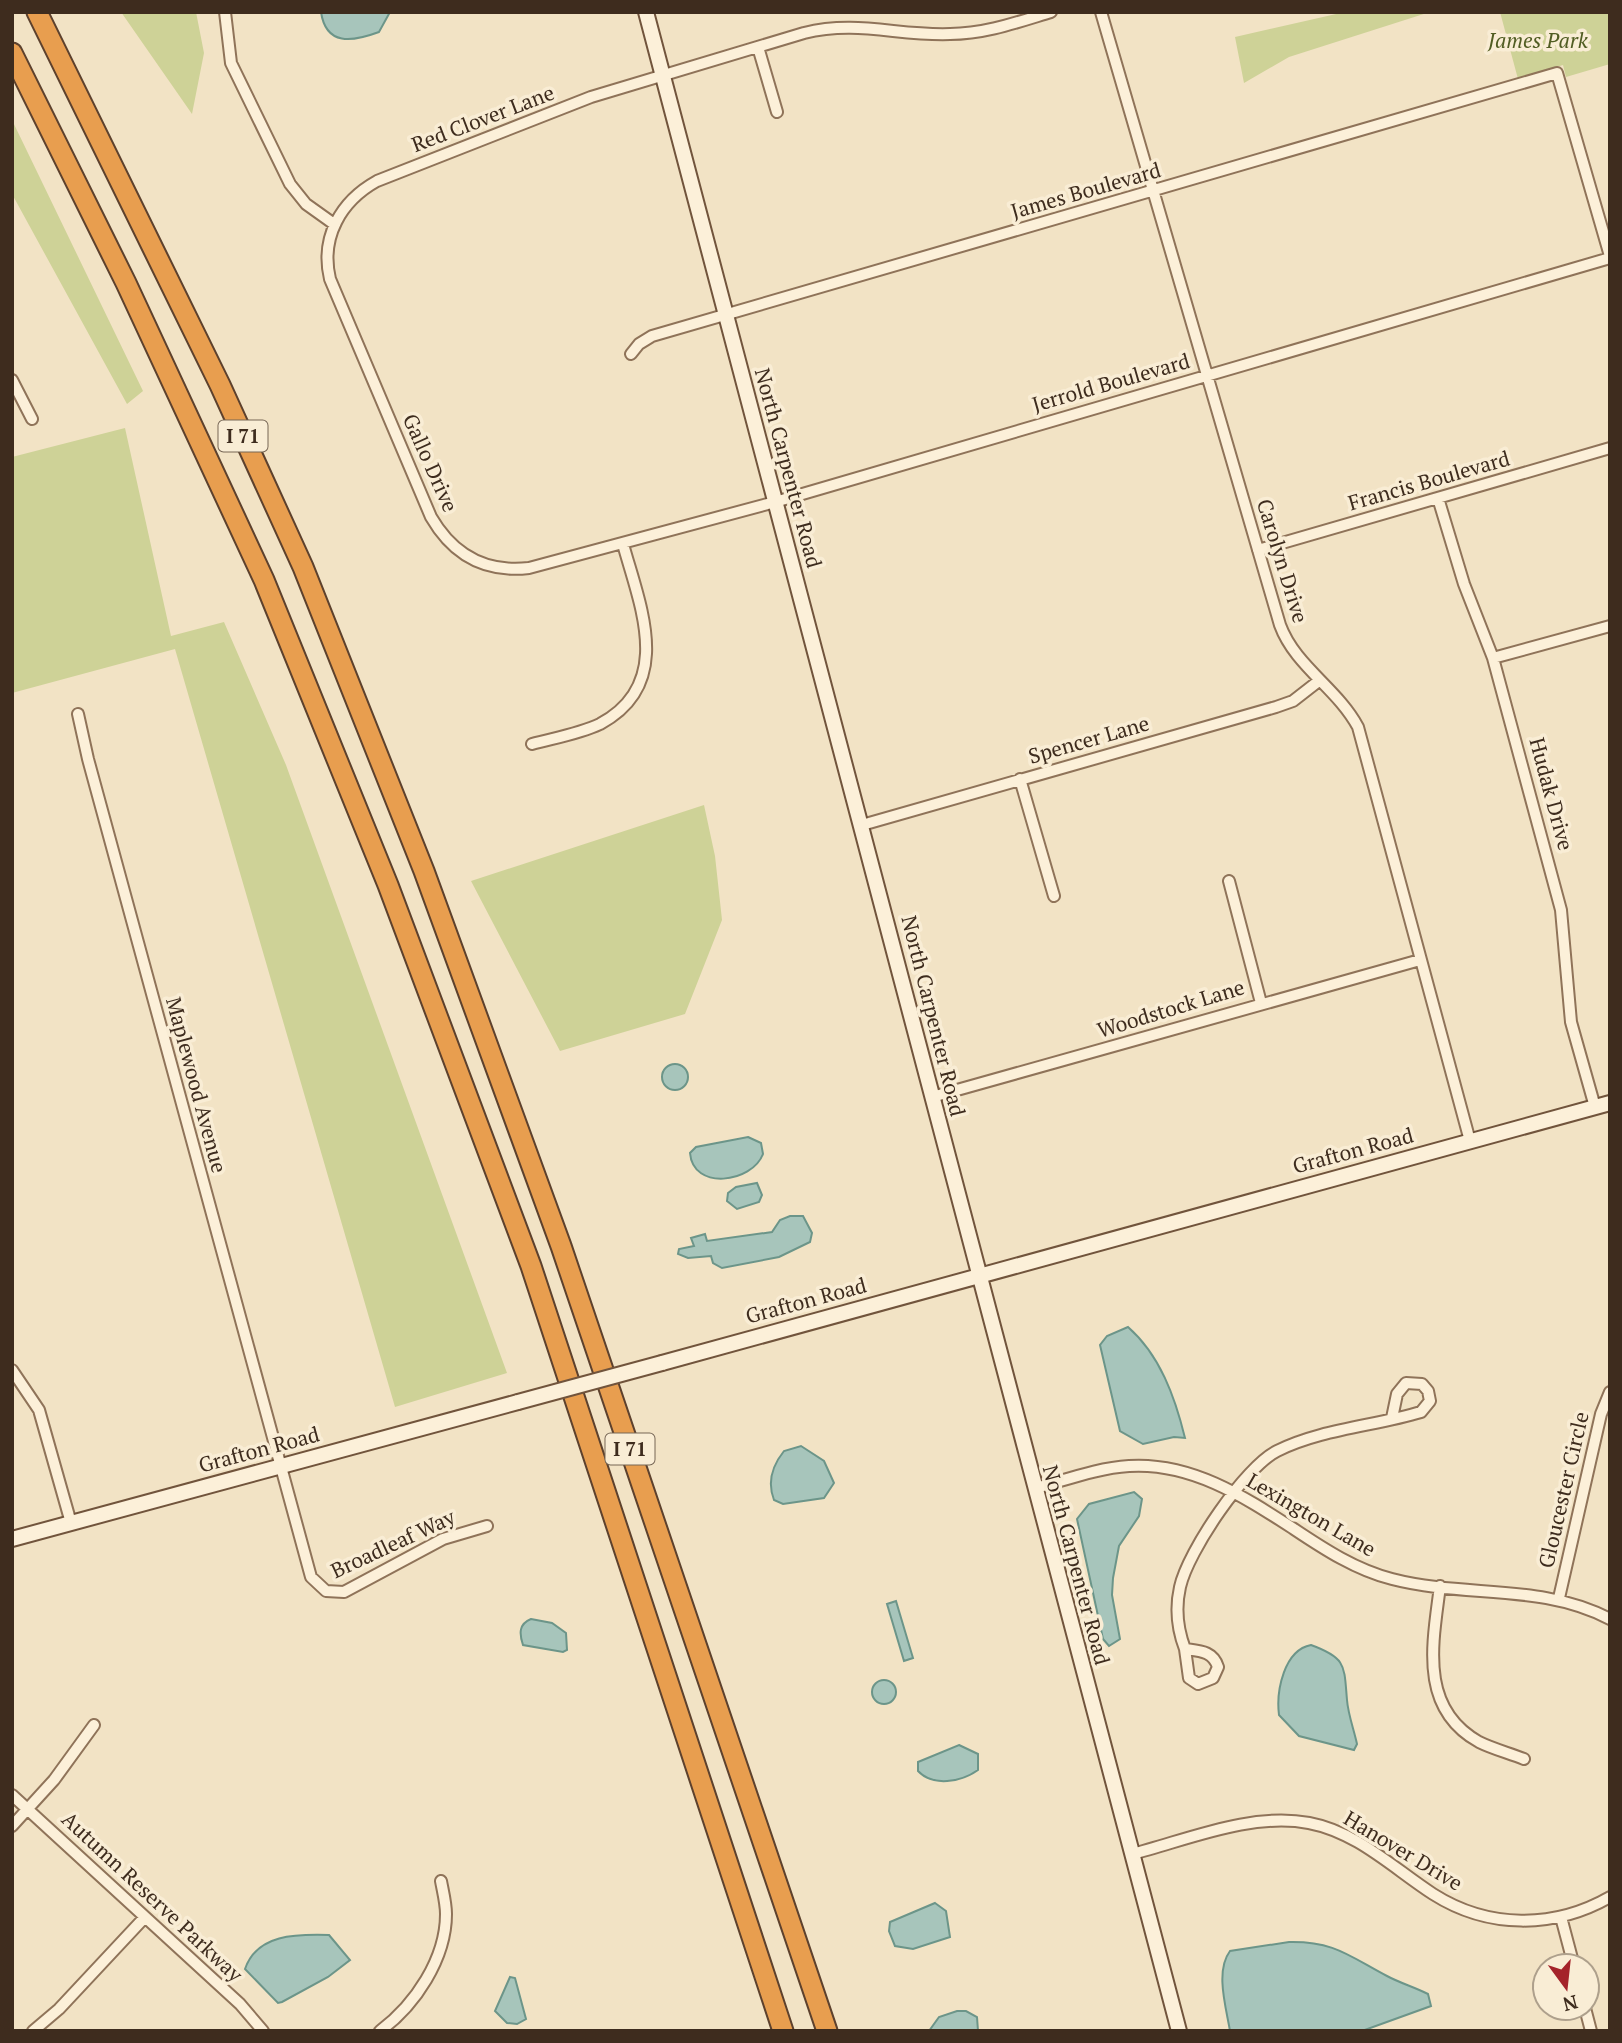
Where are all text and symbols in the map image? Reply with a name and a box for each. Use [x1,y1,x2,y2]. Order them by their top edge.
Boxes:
park label: James Park [1487,26,1589,54]
street label: Red Clover Lane [407,78,558,158]
street label: James Boulevard [1008,155,1164,225]
street label: Jerrold Boulevard [1029,346,1193,418]
street label: North Carpenter Road [749,365,829,571]
street label: Gallo Drive [397,409,465,516]
road number: I 71 [218,420,268,452]
street label: Francis Boulevard [1345,443,1513,517]
street label: Carolyn Drive [1251,495,1315,626]
street label: Spencer Lane [1025,708,1152,770]
street label: Hudak Drive [1523,734,1580,853]
street label: North Carpenter Road [895,913,973,1119]
street label: Woodstock Lane [1094,972,1248,1044]
street label: Maplewood Avenue [160,994,234,1176]
street label: Grafton Road [1289,1120,1417,1180]
street label: Grafton Road [742,1270,870,1330]
street label: Gloucester Circle [1531,1409,1595,1571]
street label: Grafton Road [195,1419,323,1479]
road number: I 71 [606,1434,654,1464]
street label: North Carpenter Road [1037,1462,1117,1668]
street label: Lexington Lane [1242,1466,1381,1562]
street label: Broadleaf Way [326,1502,460,1584]
street label: Hanover Drive [1339,1804,1468,1897]
street label: Autumn Reserve Parkway [56,1805,250,1988]
north arrow [1531,1952,1601,2022]
text: N [1560,1990,1581,2018]

